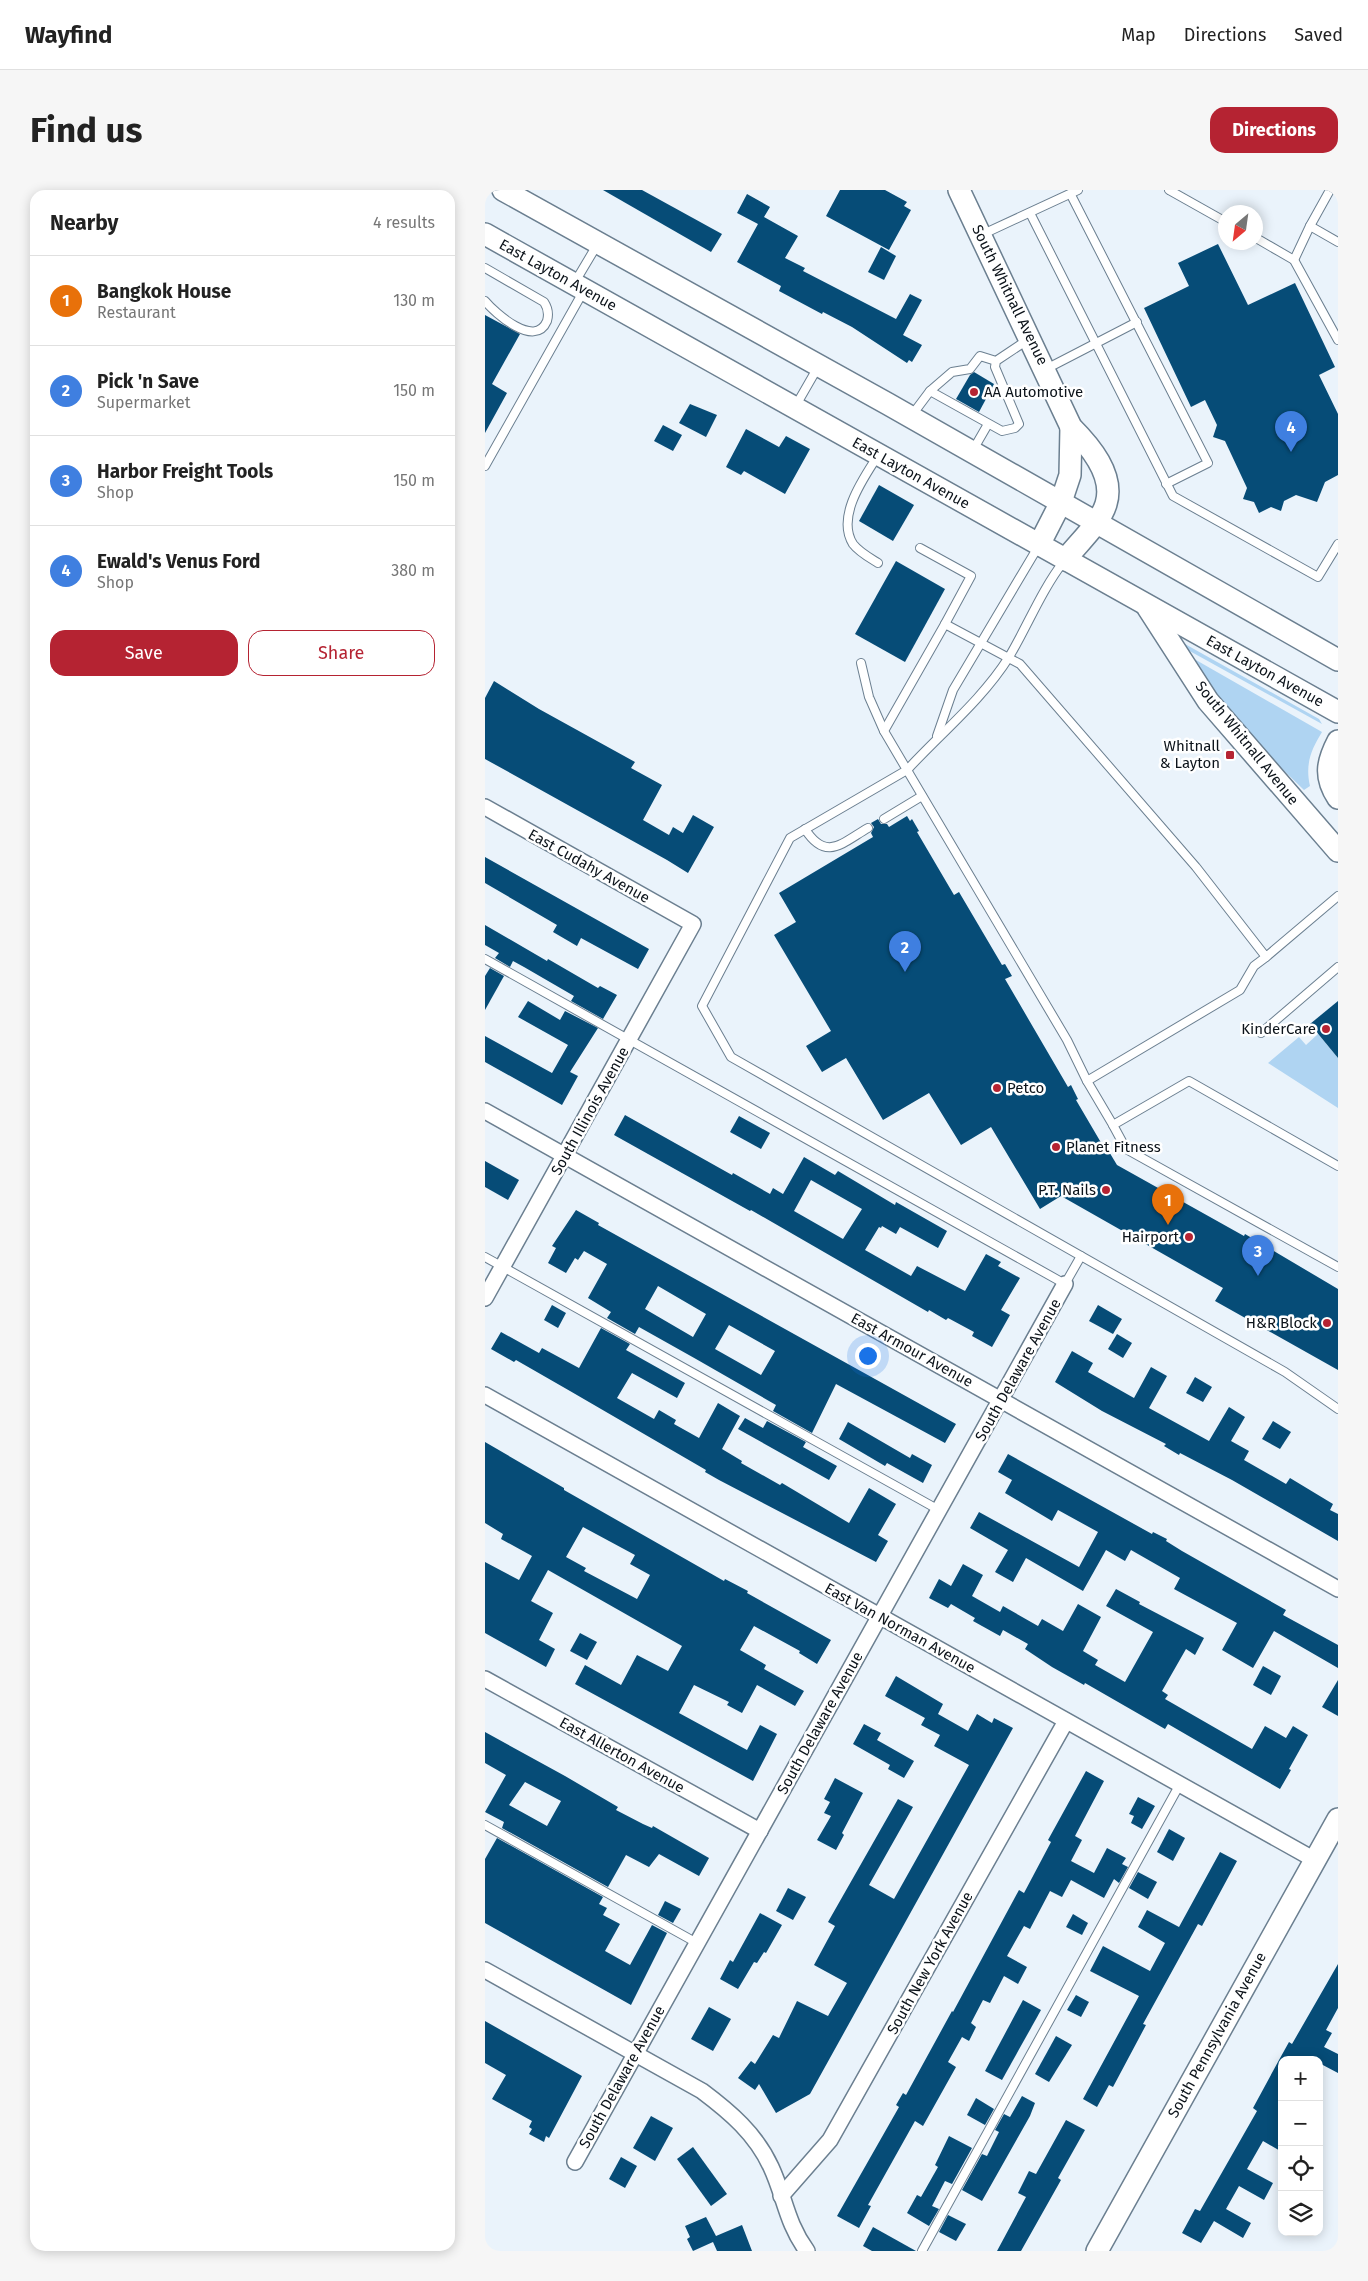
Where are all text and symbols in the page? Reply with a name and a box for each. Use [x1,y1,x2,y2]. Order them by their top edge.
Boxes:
text: Wayfind [25,21,112,49]
text: Map [1121,24,1156,46]
text: Directions [1184,24,1266,46]
text: Saved [1294,24,1343,46]
button: Directions [1210,107,1338,153]
text: Find us [30,109,142,151]
north arrow [1218,205,1263,250]
text: Nearby [50,210,118,236]
text: 4 results [373,213,435,232]
street label: South Whitnall Avenue [968,222,1052,368]
street label: East Layton Avenue [496,235,620,315]
text: Bangkok House [97,280,231,303]
text: 1 [62,291,70,310]
text: 130 m [393,291,435,310]
text: Restaurant [97,303,176,322]
text: Pick 'n Save [97,370,199,393]
text: 2 [62,381,70,400]
text: 150 m [393,381,435,400]
place label: AA Automotive [984,383,1083,401]
marker: AA Automotive [968,386,980,398]
text: Supermarket [97,393,191,412]
pin: 4 [1275,411,1307,452]
street label: East Layton Avenue [849,433,973,513]
text: Harbor Freight Tools [97,460,273,483]
text: 3 [62,471,70,490]
text: 150 m [393,471,435,490]
text: Shop [97,483,134,502]
text: Ewald's Venus Ford [97,550,260,573]
text: 4 [61,561,71,580]
text: 380 m [391,561,435,580]
text: Shop [97,573,134,592]
button: Save [50,630,238,676]
button: Share [248,630,435,676]
street label: East Layton Avenue [1203,631,1327,711]
street label: South Whitnall Avenue [1192,677,1302,809]
place label: Whitnall & Layton [1160,737,1221,772]
marker: Whitnall & Layton [1224,749,1236,761]
street label: East Cudahy Avenue [525,825,653,907]
pin: 2 [889,931,921,972]
place label: KinderCare [1241,1020,1316,1038]
marker: KinderCare [1320,1023,1332,1035]
street label: South Illinois Avenue [547,1044,633,1178]
place label: Petco [1007,1079,1044,1097]
marker: Petco [991,1082,1003,1094]
place label: Planet Fitness [1066,1138,1161,1156]
marker: Planet Fitness [1050,1141,1062,1153]
place label: P.T. Nails [1038,1181,1096,1199]
marker: P.T. Nails [1100,1184,1112,1196]
pin: 1 [1152,1184,1184,1225]
place label: Hairport [1122,1228,1180,1246]
marker: Hairport [1183,1231,1195,1243]
pin: 3 [1242,1235,1274,1276]
street label: South Delaware Avenue [971,1296,1065,1444]
street label: East Armour Avenue [848,1309,976,1391]
place label: H&R Block [1246,1314,1317,1332]
marker: H&R Block [1321,1317,1333,1329]
your location [855,1343,881,1369]
street label: East Van Norman Avenue [822,1579,978,1677]
street label: South Delaware Avenue [773,1649,867,1797]
street label: East Allerton Avenue [556,1713,688,1797]
street label: South New York Avenue [883,1889,977,2037]
street label: South Pennsylvania Avenue [1164,1949,1270,2121]
street label: South Delaware Avenue [575,2003,669,2151]
map controls [1278,2056,1323,2236]
button: + [1278,2056,1323,2101]
button: − [1278,2101,1323,2146]
button: locate [1278,2146,1323,2191]
button: layers [1278,2191,1323,2236]

